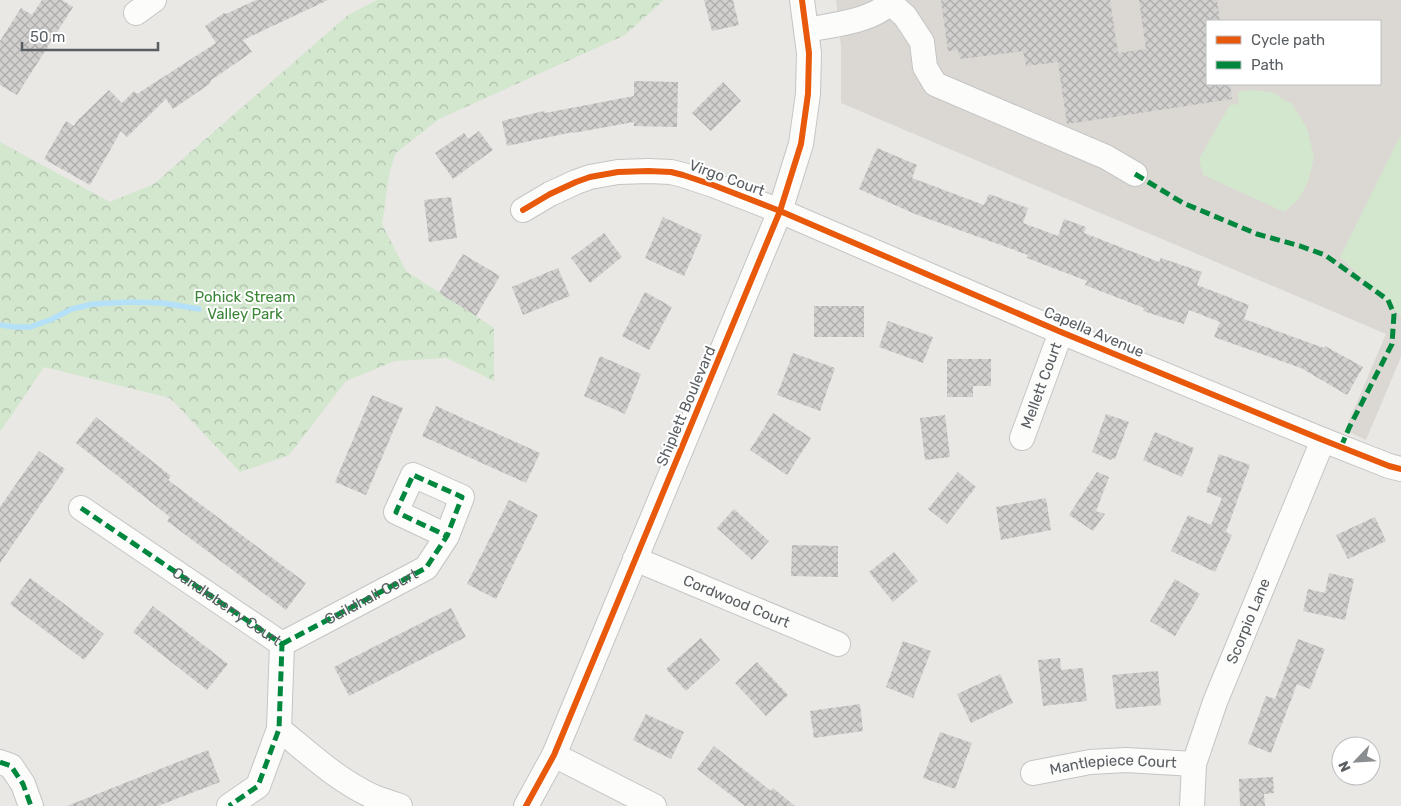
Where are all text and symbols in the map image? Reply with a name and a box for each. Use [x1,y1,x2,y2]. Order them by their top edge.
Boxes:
scale bar [22,20,159,52]
legend [1206,20,1381,85]
text: 50 m [30,28,65,46]
text: Cycle path [1251,31,1325,49]
text: Path [1251,56,1284,74]
street label: Virgo Court [687,156,768,200]
park label: Pohick Stream Valley Park [194,288,296,323]
street label: Capella Avenue [1041,303,1147,361]
street label: Mellett Court [1017,340,1065,431]
street label: Shiplett Boulevard [653,343,719,469]
street label: Candleberry Court [169,563,285,650]
street label: Guildhall Court [322,565,421,629]
street label: Cordwood Court [680,571,793,632]
street label: Scorpio Lane [1223,576,1274,667]
north arrow [1331,736,1381,786]
street label: Mantlepiece Court [1048,751,1177,779]
text: N [1335,758,1355,774]

